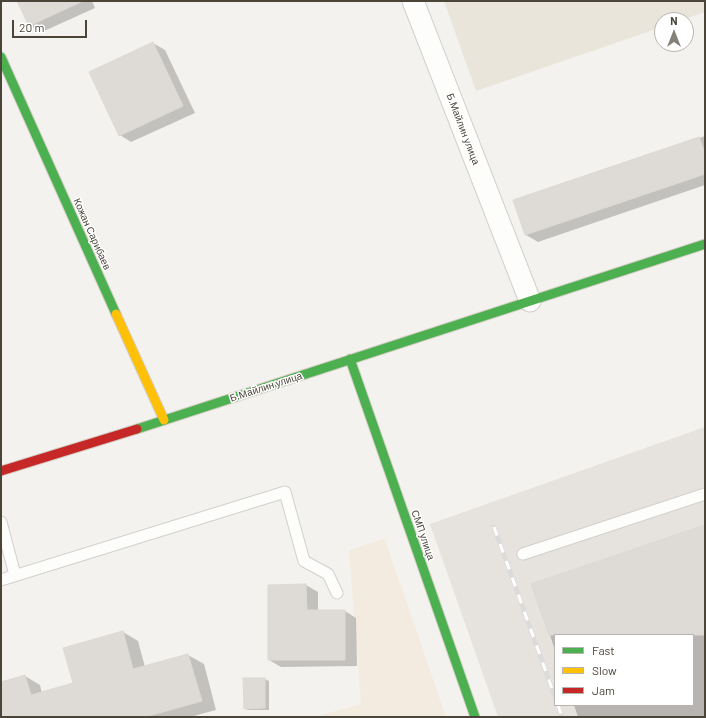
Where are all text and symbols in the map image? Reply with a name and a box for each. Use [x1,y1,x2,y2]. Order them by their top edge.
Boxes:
scale bar [14,12,89,38]
north arrow [654,12,694,52]
text: N [670,14,678,27]
text: 20 m [19,20,45,34]
street label: Б.Майлин улица [444,92,482,166]
street label: Кожан Сарибаев [71,196,113,272]
street label: Б.Майлин улица [228,370,304,404]
street label: СМП улица [409,508,437,562]
legend [554,634,694,706]
text: Fast [592,643,615,657]
text: Slow [592,663,617,677]
text: Jam [592,683,615,697]

